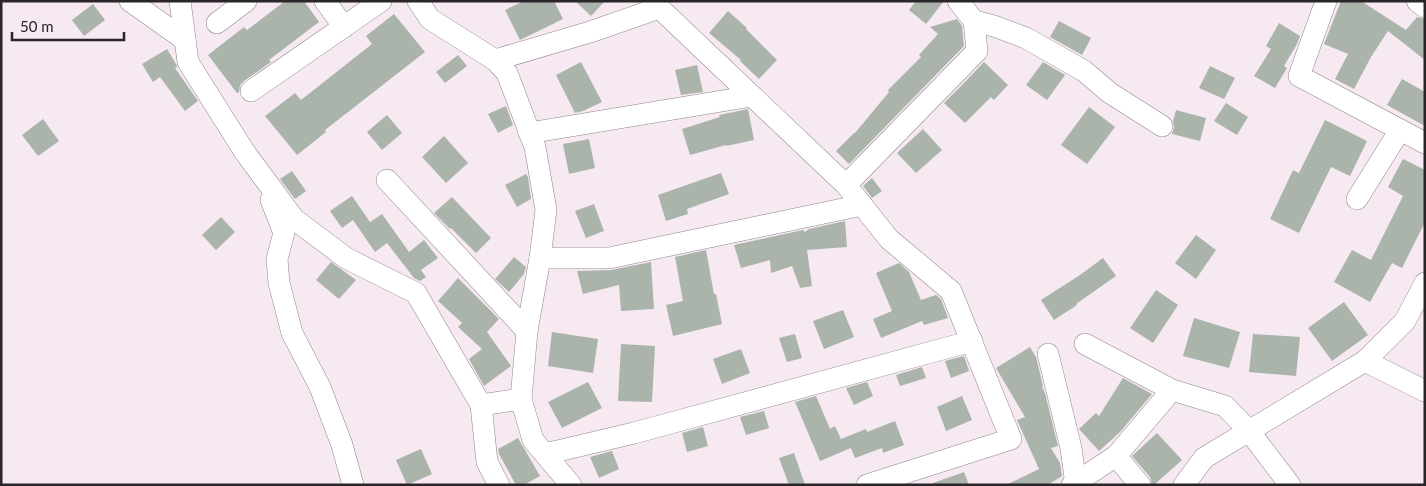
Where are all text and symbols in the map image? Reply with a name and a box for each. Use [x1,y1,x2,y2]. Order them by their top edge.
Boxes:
scale bar [12,10,125,42]
text: 50 m [20,17,54,35]

